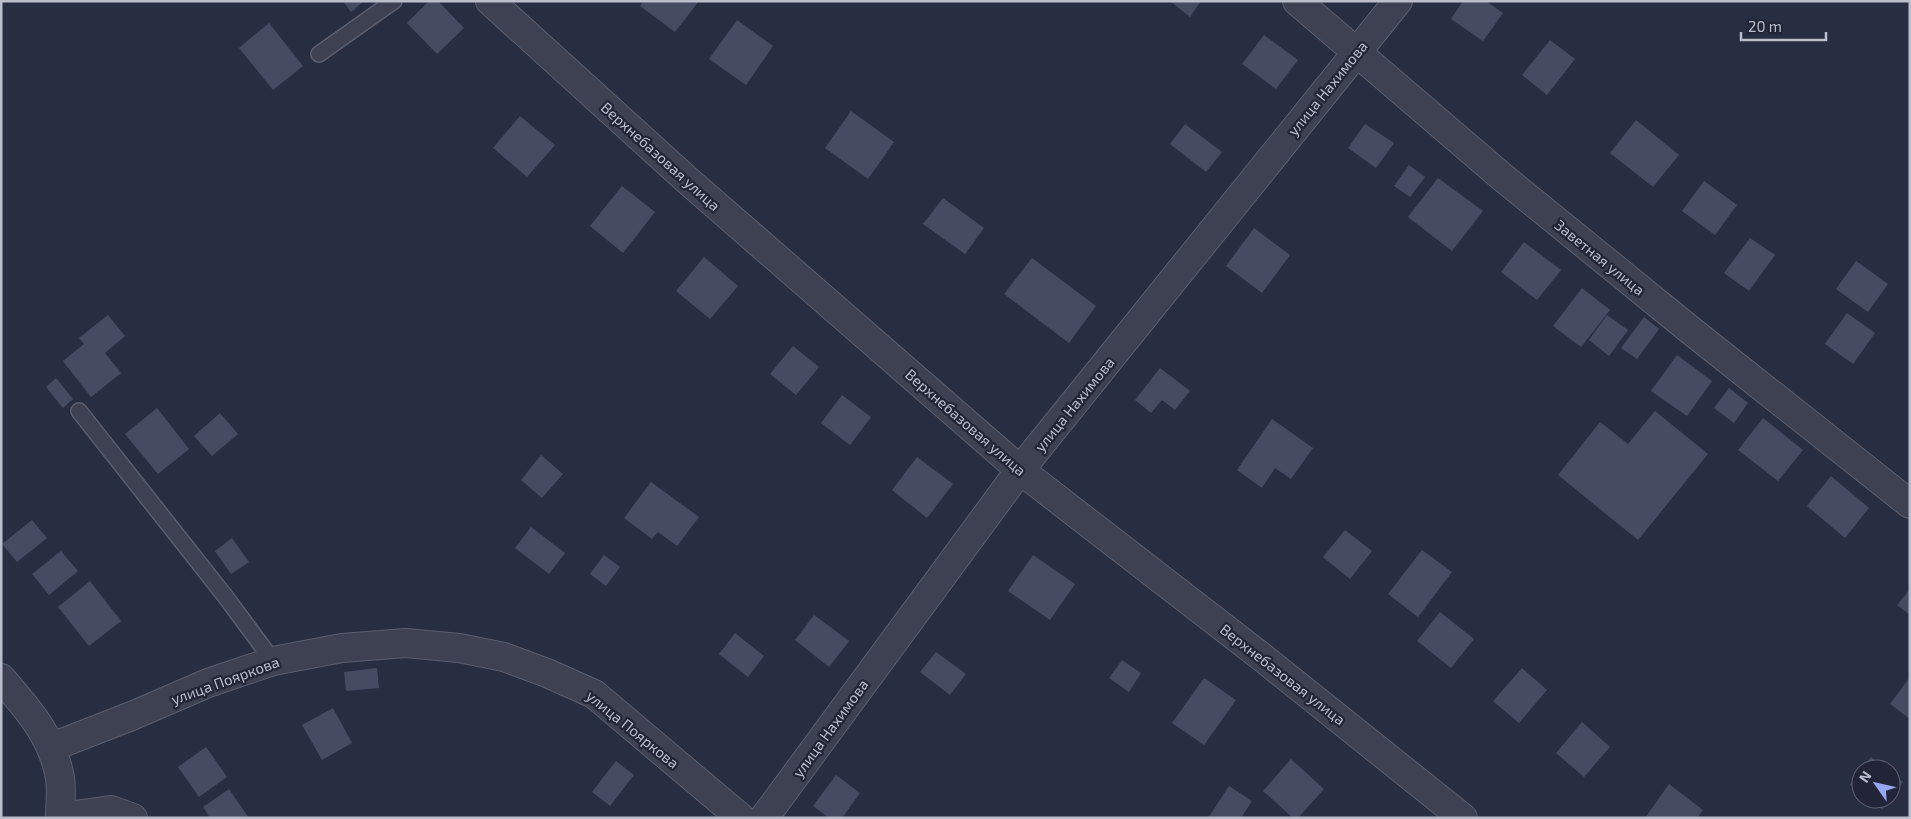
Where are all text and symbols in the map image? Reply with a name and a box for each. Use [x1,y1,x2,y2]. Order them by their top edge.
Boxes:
scale bar [1741,10,1826,42]
text: 20 m [1748,17,1782,35]
street label: улица Нахимова [1283,37,1371,140]
street label: Верхнебазовая улица [597,98,724,215]
street label: Заветная улица [1551,215,1649,300]
street label: улица Нахимова [1030,353,1118,456]
street label: Верхнебазовая улица [901,365,1030,480]
street label: Верхнебазовая улица [1216,620,1349,729]
street label: улица Пояркова [168,652,282,709]
street label: улица Нахимова [788,676,872,781]
street label: улица Пояркова [582,686,683,773]
north arrow [1851,759,1901,809]
text: N [1855,768,1875,785]

